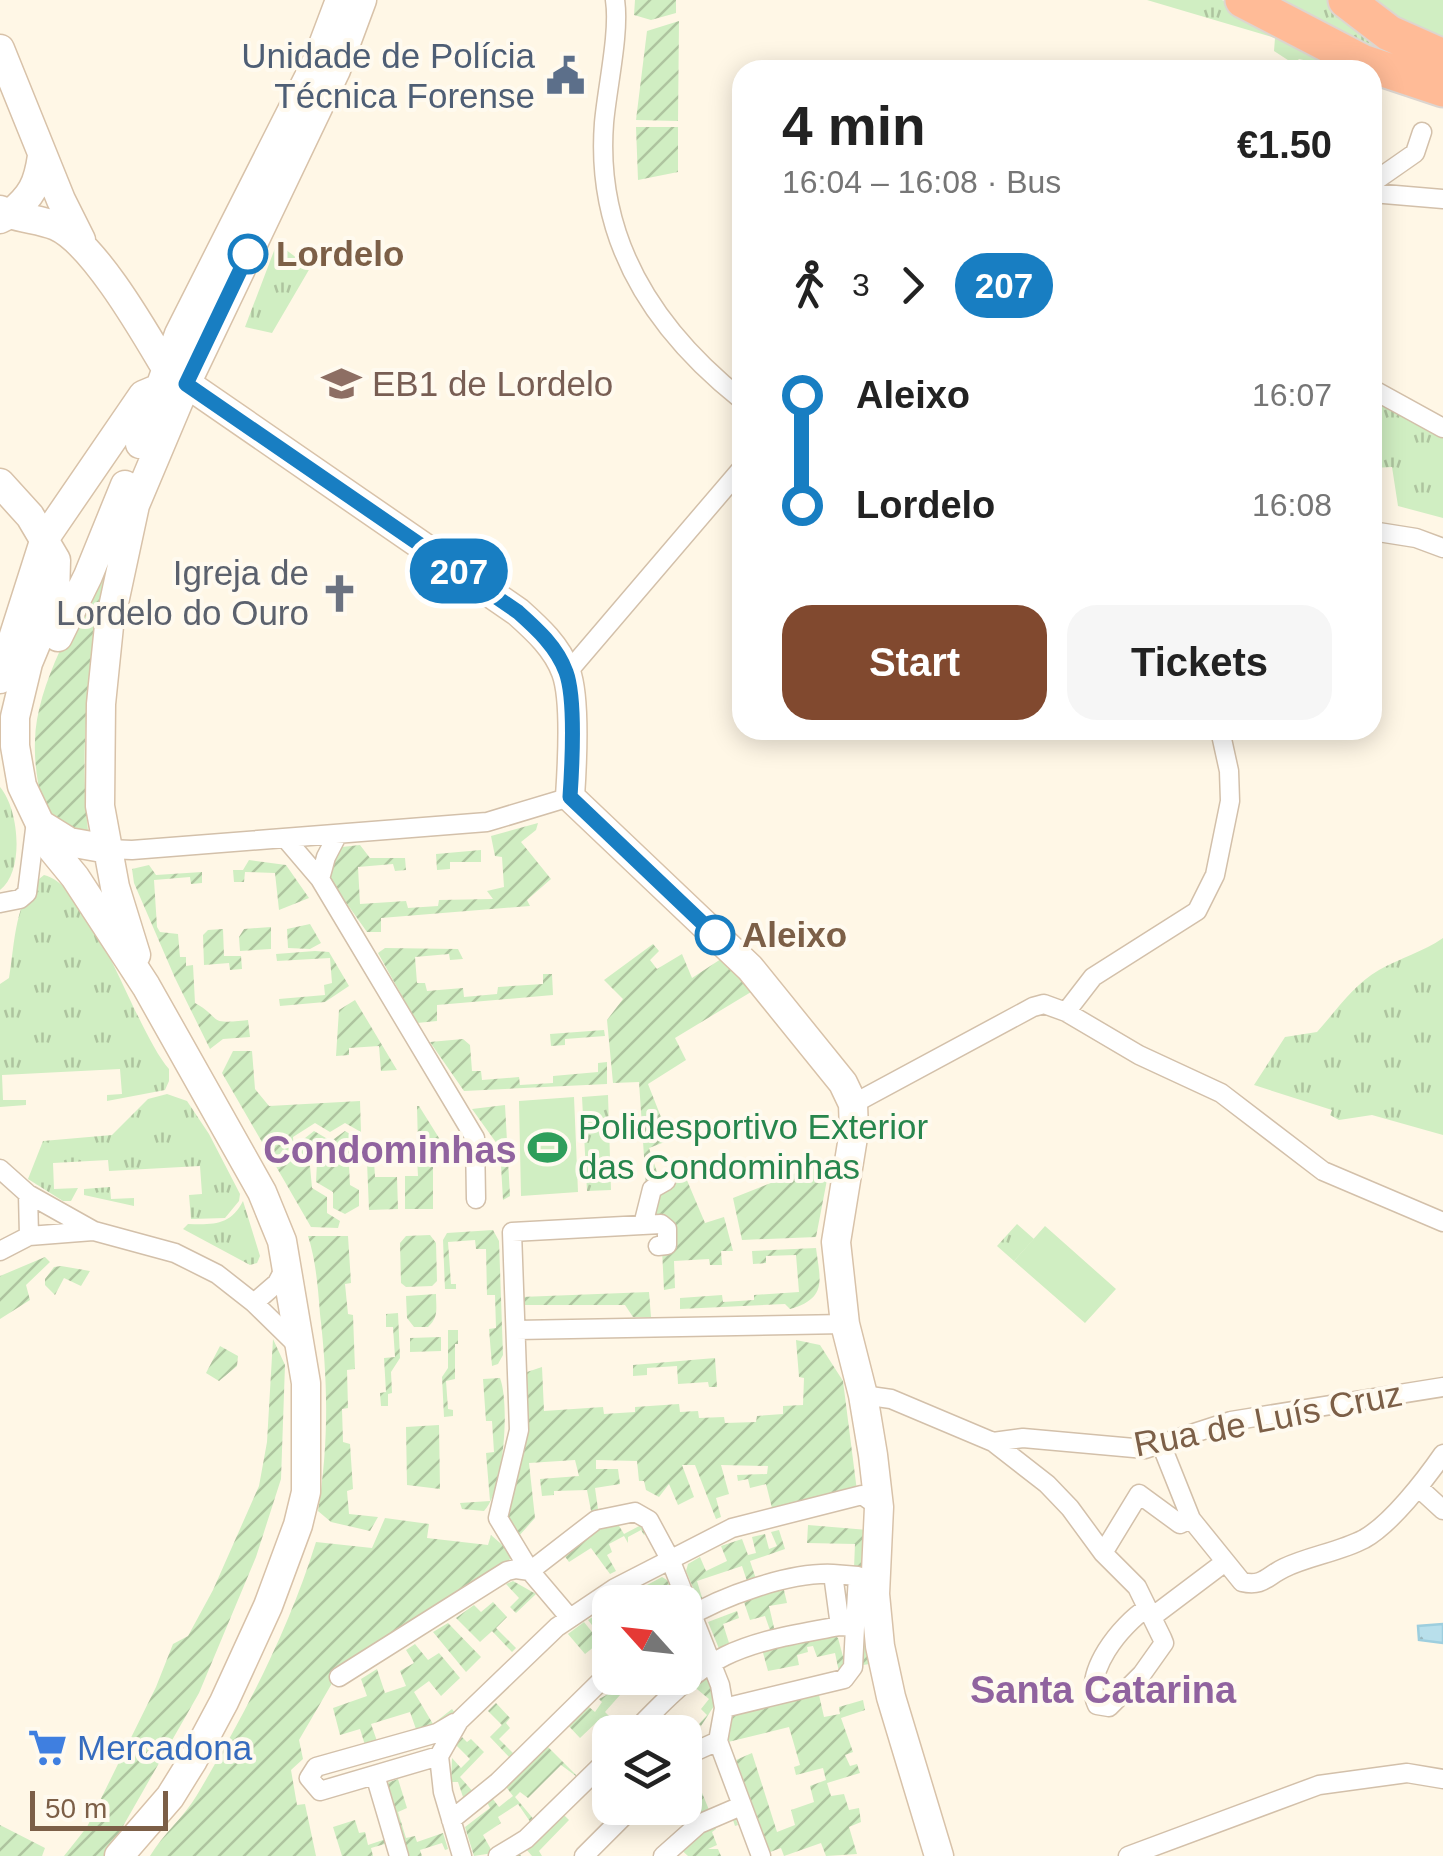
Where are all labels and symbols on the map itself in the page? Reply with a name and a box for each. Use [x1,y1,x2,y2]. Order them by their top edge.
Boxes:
place label: Unidade de Polícia Técnica Forense [241,36,536,115]
public building icon: Unidade de Polícia Técnica Forense [544,55,586,97]
place label: Lordelo [276,234,404,273]
marker: Lordelo [229,235,267,273]
school or university icon: EB1 de Lordelo [321,363,363,405]
place label: EB1 de Lordelo [372,364,613,403]
line badge: 207 [402,538,516,604]
place label: Igreja de Lordelo do Ouro [56,553,309,632]
church icon: Igreja de Lordelo do Ouro [318,572,360,614]
place label: Aleixo [742,915,847,954]
marker: Aleixo [696,916,734,954]
place label: Polidesportivo Exterior das Condominhas [578,1107,928,1186]
sports icon: Polidesportivo Exterior das Condominhas [527,1126,569,1168]
district label: Condominhas [263,1129,517,1171]
street label: Rua de Luís Cruz [1130,1373,1405,1464]
north arrow [592,1585,702,1695]
district label: Santa Catarina [970,1669,1237,1711]
supermarket icon: Mercadona [26,1727,68,1769]
place label: Mercadona [77,1728,253,1767]
scale bar [30,1786,168,1830]

